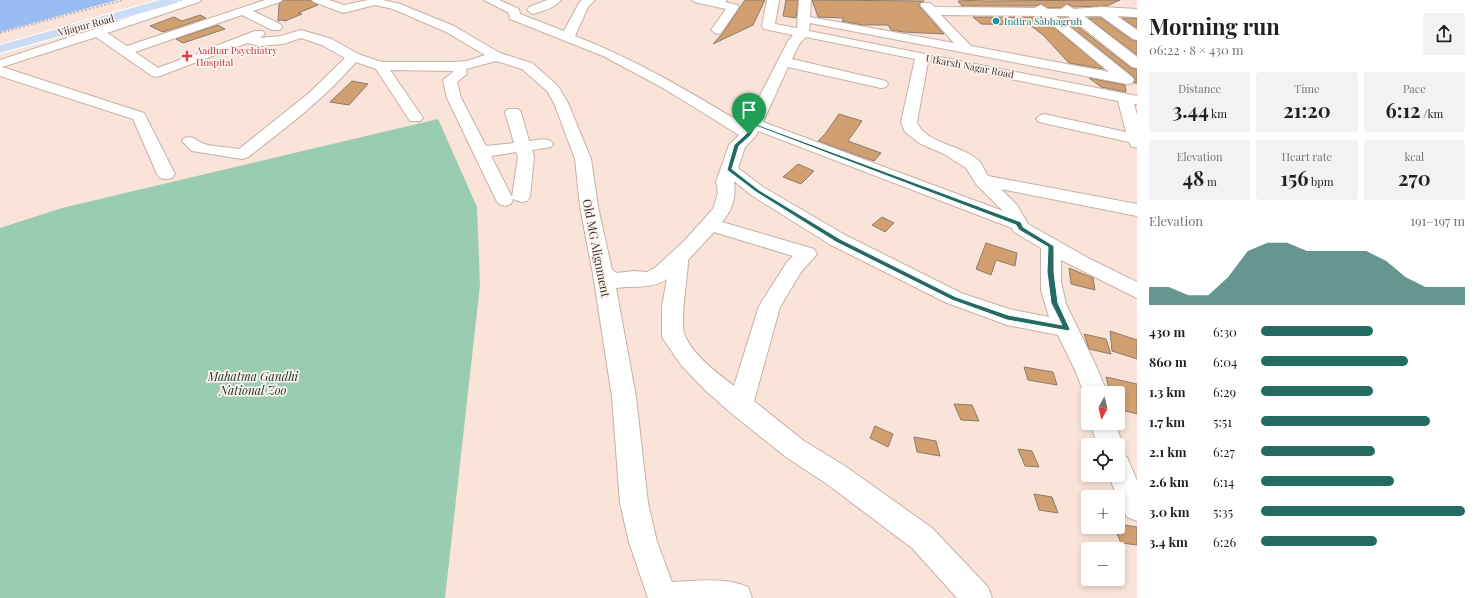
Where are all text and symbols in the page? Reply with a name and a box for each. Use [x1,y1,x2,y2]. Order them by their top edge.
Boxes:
street label: Vijapur Road [55,11,116,39]
text: Morning run [1149,11,1280,41]
button: share [1423,13,1465,55]
place label: Indira Sabhagruh [1004,14,1082,28]
marker: Indira Sabhagruh [991,16,1001,26]
text: 06:22 · 8 × 430 m [1149,41,1244,58]
place label: Aadhar Psychiatry Hospital [195,43,278,69]
marker: Aadhar Psychiatry Hospital [181,50,193,62]
street label: Utkarsh Nagar Road [925,51,1015,81]
text: Distance [1178,81,1221,96]
text: Time [1294,81,1320,96]
text: Pace [1403,81,1426,96]
pin [732,93,766,134]
text: 3.44 [1172,96,1209,123]
text: 21:20 [1283,96,1331,123]
text: 6:12 [1385,96,1421,123]
icon: arrive [738,99,760,121]
text: km [1209,106,1227,121]
text: /km [1421,106,1443,121]
text: Elevation [1177,149,1223,164]
text: Heart rate [1282,149,1332,164]
text: kcal [1404,149,1424,164]
text: 48 [1183,164,1204,191]
text: 156 [1281,164,1308,191]
text: 270 [1398,164,1431,191]
text: m [1204,174,1217,189]
text: bpm [1308,174,1333,189]
street label: Old MG Alignment [580,198,614,299]
text: Elevation [1149,212,1203,229]
text: 191–197 m [1410,212,1465,229]
text: 430 m [1149,323,1185,340]
text: 6:30 [1213,323,1237,340]
text: 860 m [1149,353,1187,370]
text: 6:04 [1213,353,1237,370]
park label: Mahatma Gandhi National Zoo [207,368,299,398]
text: 1.3 km [1149,383,1186,400]
text: 6:29 [1213,383,1236,400]
north arrow [1081,386,1125,430]
map controls [1081,386,1125,586]
text: 1.7 km [1149,413,1185,430]
text: 5:51 [1213,413,1232,430]
button: locate [1081,438,1125,482]
text: 2.1 km [1149,443,1187,460]
text: 6:27 [1213,443,1235,460]
text: 2.6 km [1149,473,1189,490]
text: 6:14 [1213,473,1234,490]
button: + [1081,490,1125,534]
text: 3.0 km [1149,503,1189,520]
text: 5:35 [1213,503,1233,520]
text: 3.4 km [1149,533,1188,550]
text: 6:26 [1213,533,1236,550]
button: − [1081,542,1125,586]

